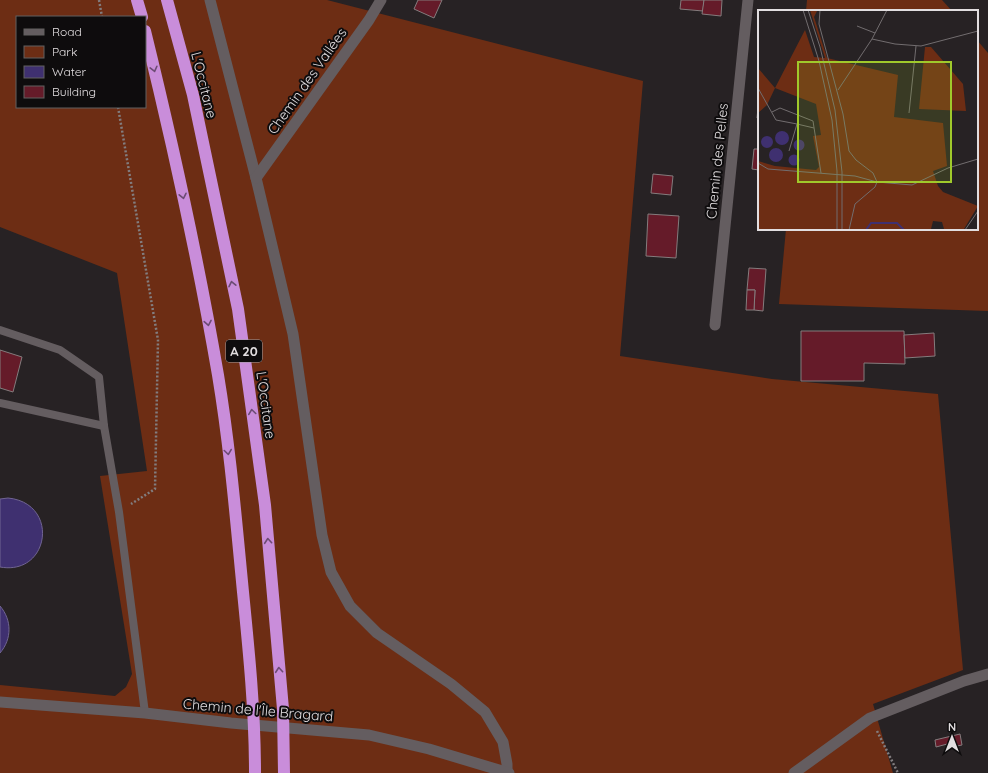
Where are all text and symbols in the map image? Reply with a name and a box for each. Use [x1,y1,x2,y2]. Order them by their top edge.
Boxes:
inset map [758,10,978,230]
legend [16,16,146,108]
text: Road [52,24,82,39]
street label: Chemin des Vallées [264,24,350,138]
text: Park [52,44,77,59]
street label: L'Occitane [187,50,221,120]
text: Water [52,64,87,79]
one-way arrow [150,66,158,72]
text: Building [52,84,96,99]
street label: Chemin des Pelles [702,102,732,220]
one-way arrow [179,192,187,199]
one-way arrow [229,280,237,287]
one-way arrow [203,320,212,326]
road number: A 20 [226,340,262,362]
street label: L'Occitane [252,370,280,440]
one-way arrow [248,409,257,415]
one-way arrow [223,449,232,455]
one-way arrow [264,538,273,544]
one-way arrow [275,667,284,674]
street label: Chemin de l'Île Bragard [182,694,334,726]
north arrow [932,717,972,757]
text: N [948,720,956,734]

